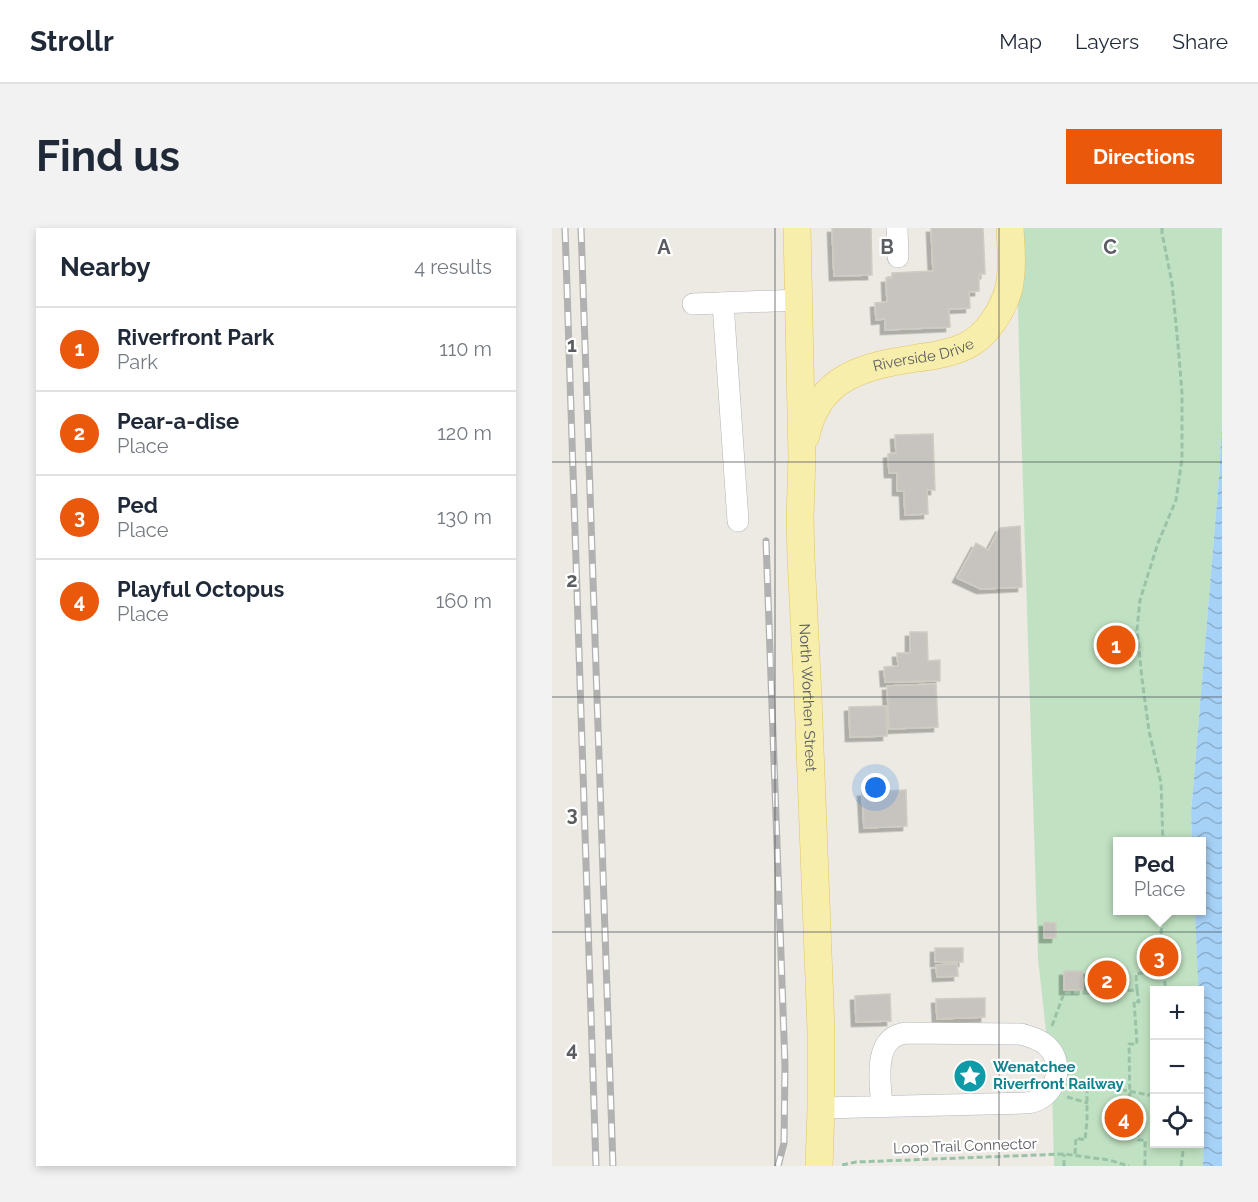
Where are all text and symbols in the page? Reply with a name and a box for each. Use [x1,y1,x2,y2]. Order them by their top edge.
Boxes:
text: Strollr [30,25,114,58]
text: Map [999,29,1042,54]
text: Layers [1075,29,1139,54]
text: Share [1172,29,1228,54]
button: Directions [1066,129,1222,184]
text: Find us [36,132,180,181]
text: A [657,235,671,259]
text: B [880,235,894,259]
text: C [1103,235,1117,259]
text: Nearby [60,252,150,282]
text: 4 results [414,255,492,279]
text: Riverfront Park [117,324,274,350]
text: 1 [567,333,577,357]
street label: Riverside Drive [871,334,977,375]
text: 1 [75,337,84,361]
text: 110 m [439,337,492,361]
text: Park [117,350,158,374]
text: Pear-a-dise [117,408,239,434]
text: 2 [74,421,85,445]
text: 120 m [437,421,492,445]
text: Place [117,434,168,458]
text: Ped [117,492,158,518]
text: 3 [74,505,85,529]
text: 130 m [437,505,492,529]
text: Place [117,518,168,542]
text: 2 [566,568,578,592]
text: Playful Octopus [117,576,284,602]
text: 4 [74,589,85,613]
text: 160 m [436,589,492,613]
text: Place [117,602,168,626]
pin: 1 [1096,622,1136,668]
street label: North Worthen Street [795,623,820,772]
your location [861,773,890,802]
text: 3 [566,802,578,826]
popup [1113,837,1206,915]
text: Ped [1134,851,1175,877]
text: Place [1134,877,1185,901]
pin: 3 [1140,934,1178,980]
pin: 2 [1088,958,1126,1002]
map controls [1150,986,1204,1148]
button: + [1150,986,1204,1040]
text: 4 [566,1037,578,1061]
button: − [1150,1040,1204,1094]
place icon: Wenatchee Riverfront Railway [952,1058,988,1094]
place label: Wenatchee Riverfront Railway [993,1058,1125,1093]
button: locate [1150,1094,1204,1148]
pin: 4 [1104,1096,1144,1140]
street label: Loop Trail Connector [893,1134,1038,1158]

